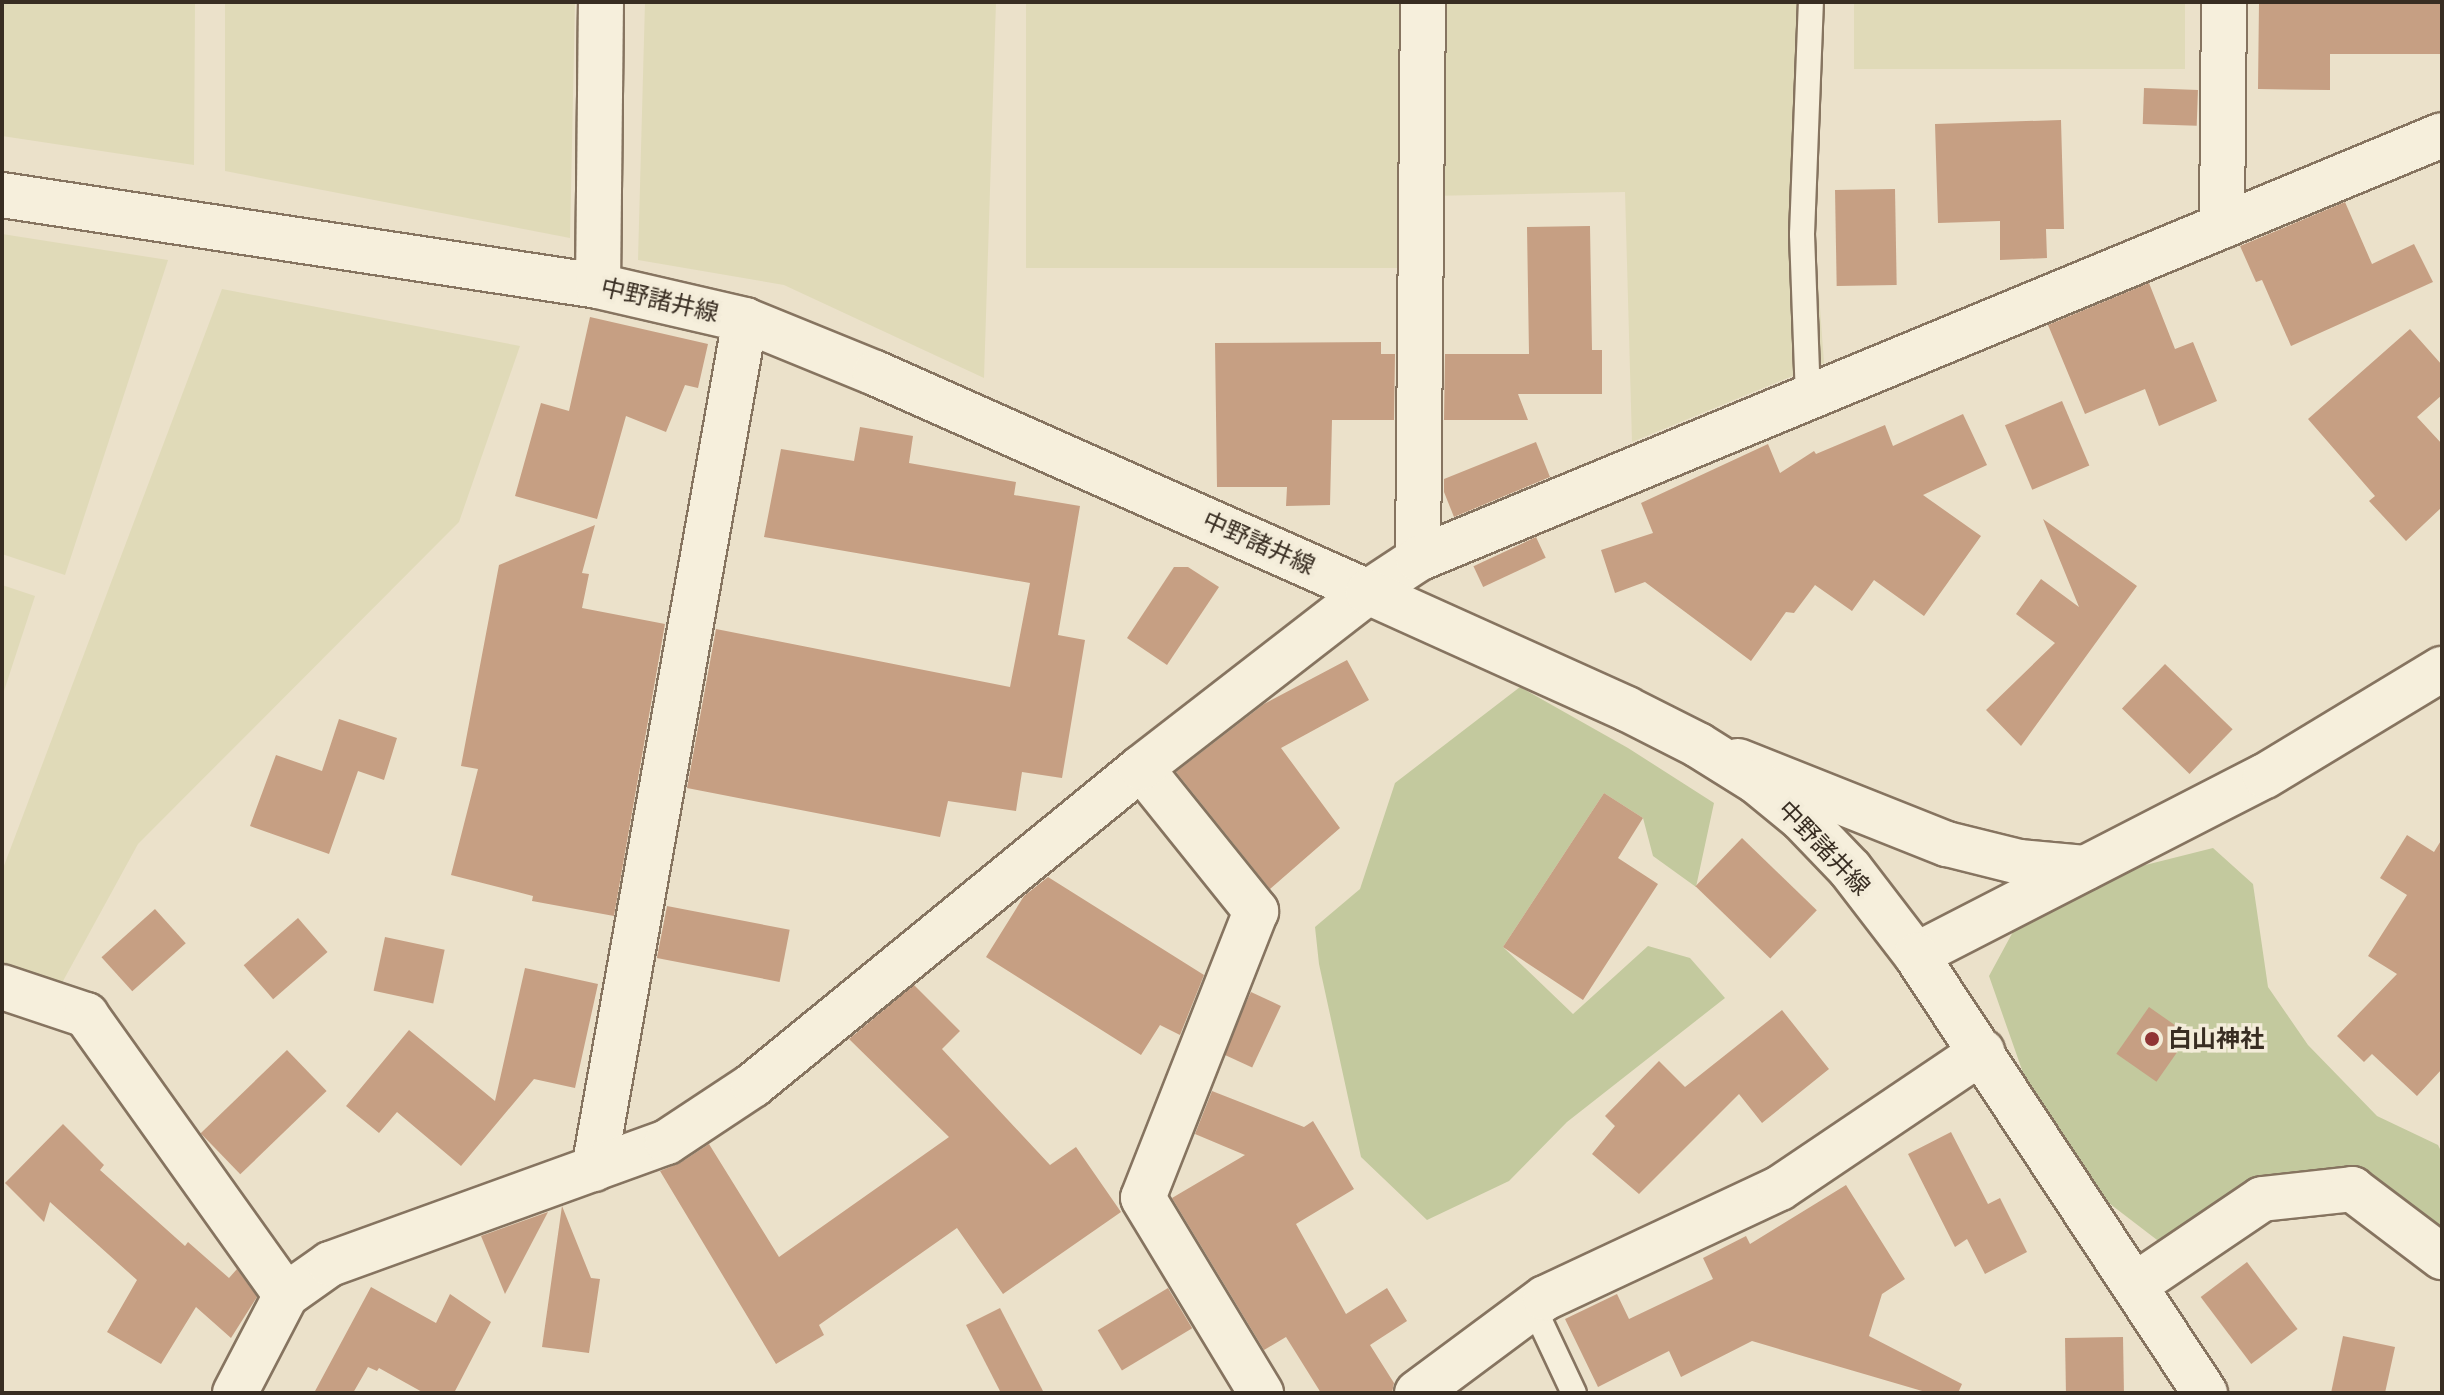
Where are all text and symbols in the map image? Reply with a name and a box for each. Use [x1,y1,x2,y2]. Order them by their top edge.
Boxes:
street label: 中野諸井線 [598,272,722,328]
street label: 中野諸井線 [1198,505,1320,581]
street label: 中野諸井線 [1772,795,1876,901]
place label: 白山神社 [2168,1025,2264,1053]
marker: 白山神社 [2143,1030,2161,1048]

